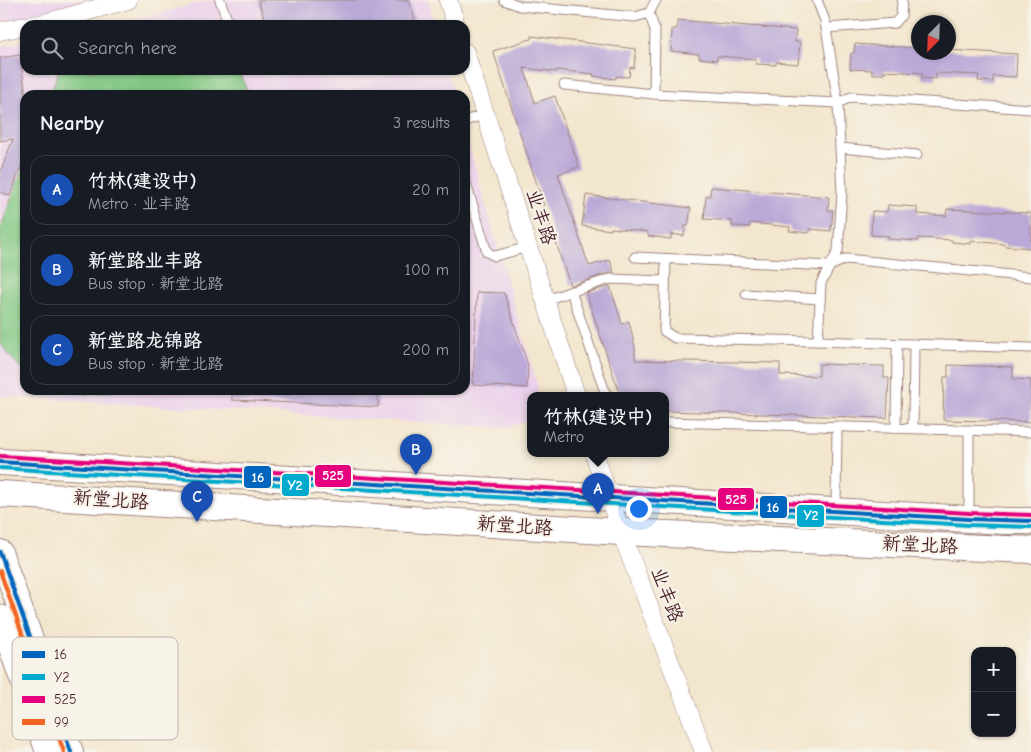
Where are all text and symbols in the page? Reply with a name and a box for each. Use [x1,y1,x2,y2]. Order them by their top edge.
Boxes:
north arrow [911,15,956,60]
search box [20,20,470,75]
icon: search [38,34,66,62]
text: Search here [78,37,177,59]
text: Nearby [40,111,104,135]
text: 3 results [393,114,450,132]
text: 竹林(建设中) [88,170,197,192]
text: A [53,181,61,199]
text: 20 m [412,181,449,199]
street label: 业丰路 [522,186,560,248]
text: Metro · 业丰路 [88,195,190,213]
text: 新堂路业丰路 [88,250,202,272]
text: B [52,261,62,279]
text: 100 m [405,261,449,279]
text: Bus stop · 新堂北路 [88,275,223,293]
text: 新堂路龙锦路 [88,330,202,352]
text: C [52,341,62,359]
text: 200 m [403,341,449,359]
text: Bus stop · 新堂北路 [88,355,223,373]
popup [527,392,669,457]
text: 竹林(建设中) [544,406,652,428]
text: Metro [544,428,584,446]
pin: B [400,434,432,475]
line badge: 525 [314,464,352,488]
line badge: 16 [243,465,272,489]
text: 525 [322,467,344,484]
text: 16 [252,469,264,486]
line badge: Y2 [281,473,310,497]
pin: A [582,473,614,514]
text: Y2 [287,477,303,494]
pin: C [181,481,213,522]
street label: 新堂北路 [72,486,150,514]
line badge: 525 [717,487,755,511]
text: 525 [725,491,747,508]
line badge: 16 [759,495,788,519]
your location [626,496,652,522]
text: 16 [767,499,779,516]
line badge: Y2 [796,504,825,528]
text: Y2 [803,507,819,524]
street label: 新堂北路 [476,512,554,540]
street label: 新堂北路 [881,532,959,558]
street label: 业丰路 [647,564,687,626]
legend [12,637,178,740]
text: 16 [54,646,67,663]
map controls [971,647,1016,737]
button: + [971,647,1016,692]
text: Y2 [54,669,70,686]
text: 525 [54,691,77,708]
button: − [971,692,1016,737]
text: 99 [54,714,69,731]

